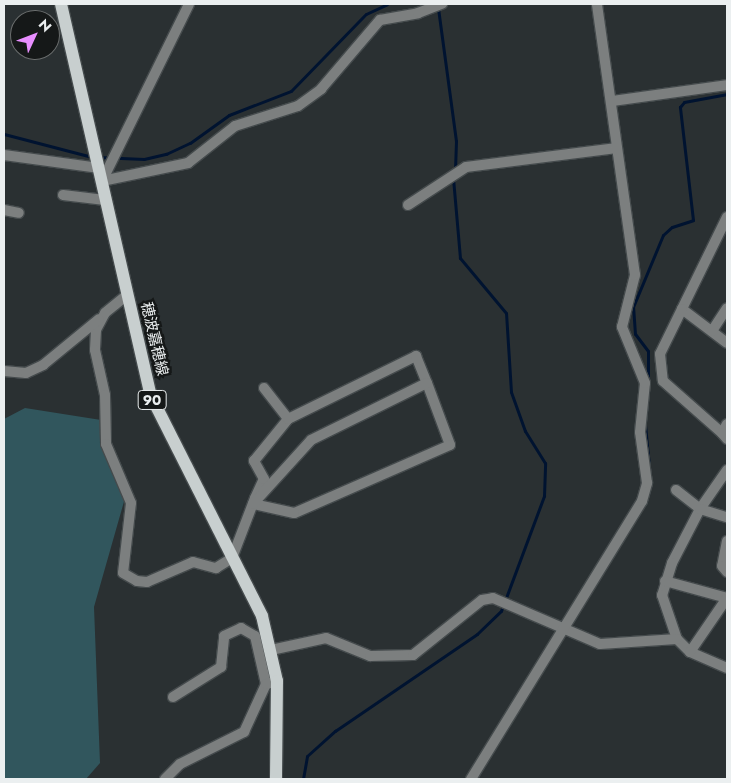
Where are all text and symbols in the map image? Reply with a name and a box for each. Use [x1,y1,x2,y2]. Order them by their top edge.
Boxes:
north arrow [10,10,60,60]
text: N [34,15,56,36]
street label: 穂波嘉穂線 [137,300,171,378]
road number: 90 [137,388,167,412]

